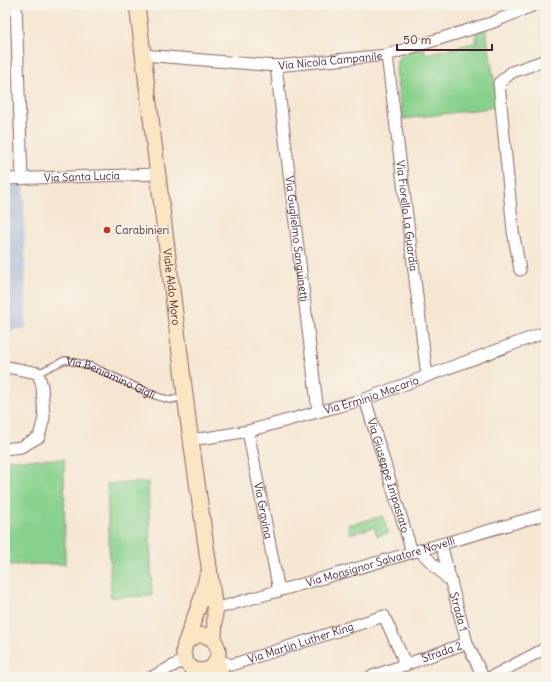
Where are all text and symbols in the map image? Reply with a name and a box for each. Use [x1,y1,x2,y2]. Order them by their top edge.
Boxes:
scale bar [397,26,492,52]
text: 50 m [403,32,432,47]
street label: Via Nicola Campanile [278,49,383,73]
street label: Via Fiorello La Guardia [393,159,421,272]
street label: Via Santa Lucia [44,168,120,185]
street label: Via Guglielmo Sanguinetti [282,175,312,302]
place label: Carabinieri [115,223,169,237]
marker: Carabinieri [102,225,112,235]
street label: Viale Aldo Moro [160,248,183,326]
street label: Via Beniamino Gigli [65,353,158,402]
street label: Via Erminio Macario [322,373,420,417]
street label: Via Giuseppe Impastato [364,417,413,534]
street label: Via Gravina [251,481,276,540]
street label: Via Monsignor Salvatore Novelli [304,534,456,590]
street label: Strada 1 [447,591,471,633]
street label: Via Martin Luther King [246,619,355,666]
street label: Strada 2 [420,638,464,665]

